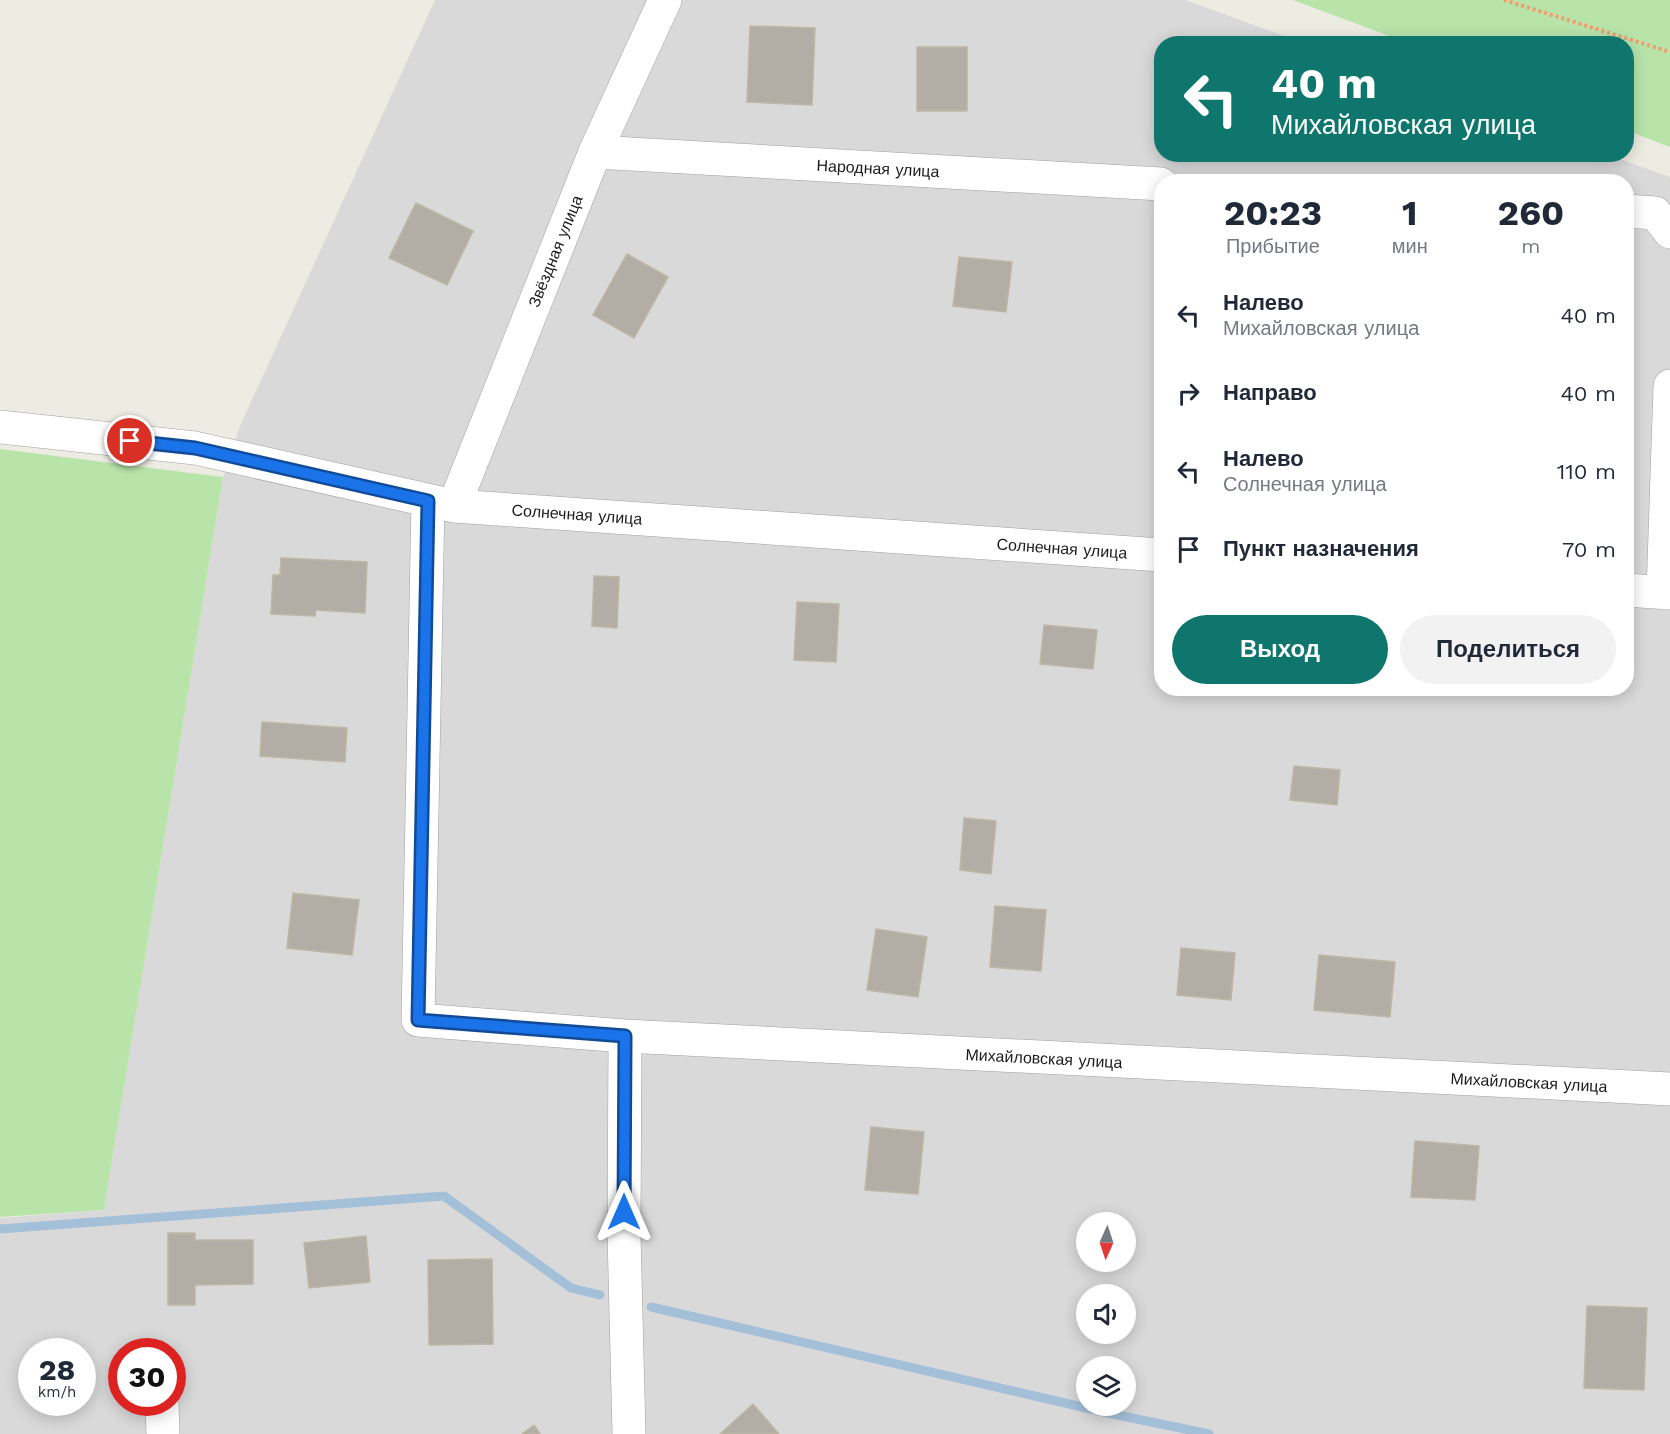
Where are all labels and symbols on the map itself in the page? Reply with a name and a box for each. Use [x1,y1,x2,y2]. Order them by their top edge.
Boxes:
street label: Народная улица [816,156,940,181]
street label: Звёздная улица [524,192,587,310]
pin [104,415,155,466]
street label: Солнечная улица [511,500,643,529]
street label: Солнечная улица [996,534,1128,563]
street label: Михайловская улица [965,1045,1123,1072]
street label: Михайловская улица [1450,1069,1608,1096]
position arrow [592,1180,656,1244]
north arrow [1076,1212,1136,1272]
speed limit sign: 30 [108,1338,186,1416]

